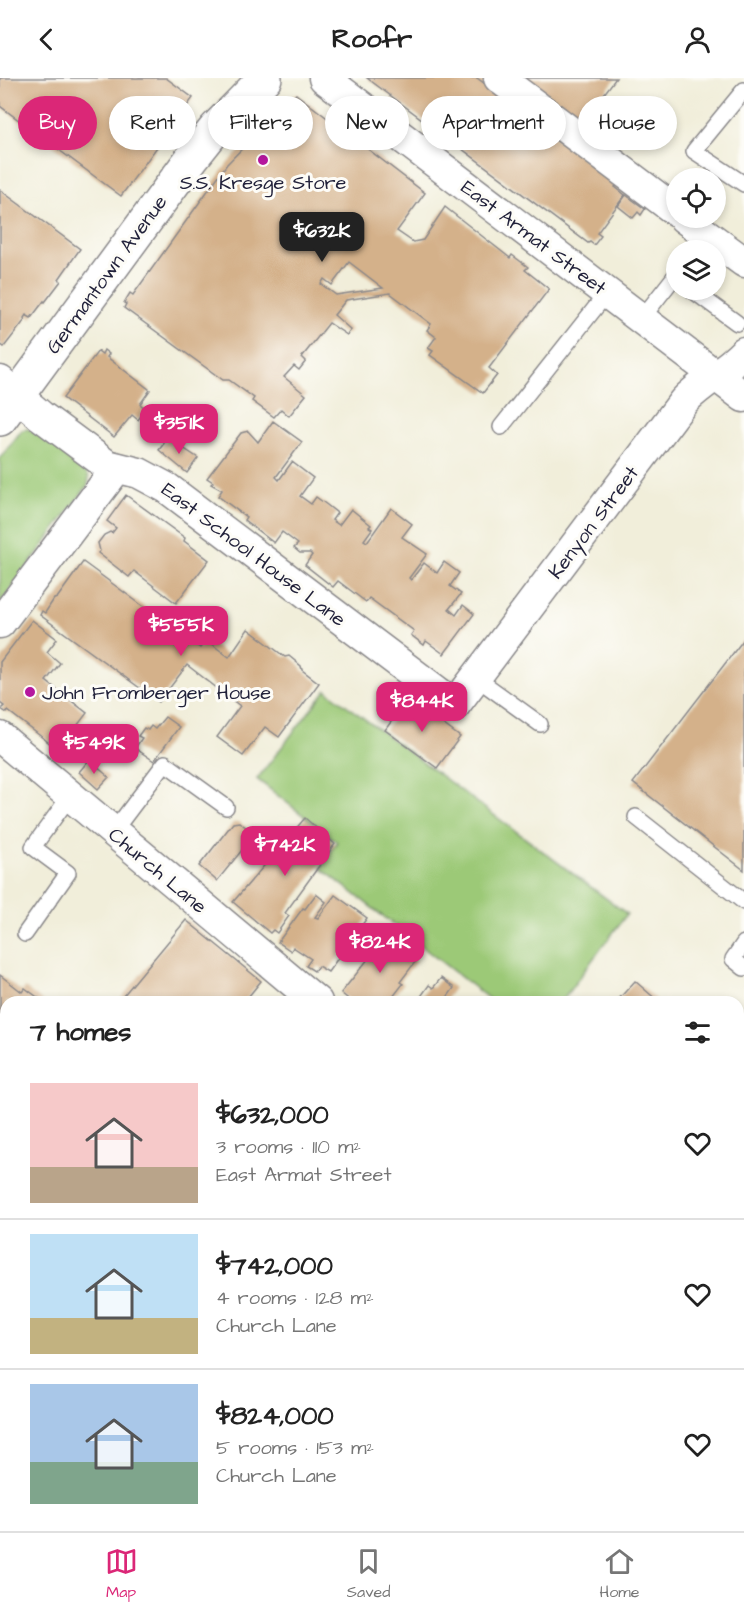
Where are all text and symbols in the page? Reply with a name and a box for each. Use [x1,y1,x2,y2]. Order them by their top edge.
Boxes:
text: Roofr [332,20,412,58]
icon: back [30,23,63,56]
icon: person [681,23,714,56]
chip: Buy [18,96,97,150]
chip: Rent [109,96,196,150]
chip: Filters [208,96,313,150]
chip: New [325,96,409,150]
chip: Apartment [421,96,566,150]
chip: House [578,96,677,150]
marker: S.S. Kresge Store [256,153,270,167]
map controls [666,168,726,300]
button: locate [666,168,726,228]
place label: S.S. Kresge Store [180,169,346,198]
street label: East Armat Street [455,174,612,302]
street label: Germantown Avenue [40,189,174,360]
pin: $632K [280,212,364,263]
text: $632K [293,217,351,245]
button: layers [666,240,726,300]
pin: $351K [137,404,221,455]
text: $351K [154,409,204,437]
street label: Kenyon Street [542,460,646,585]
street label: East School House Lane [155,476,352,634]
pin: $555K [139,606,223,657]
text: $555K [148,611,214,639]
place label: John Fromberger House [42,679,271,708]
pin: $844K [380,682,464,733]
marker: John Fromberger House [23,685,37,699]
text: $844K [390,687,454,715]
pin: $549K [52,724,136,775]
text: $549K [63,729,125,757]
street label: Church Lane [102,821,213,920]
pin: $742K [243,826,327,877]
text: $742K [255,831,315,859]
pin: $824K [338,923,422,974]
text: $824K [349,928,411,956]
text: 7 homes [30,1014,131,1050]
icon: filters [681,1016,714,1049]
text: $632,000 [216,1097,329,1133]
icon: home [78,1107,150,1179]
icon: heart [681,1127,714,1160]
text: 3 rooms · 110 m² [216,1133,361,1161]
text: East Armat Street [216,1161,392,1189]
text: $742,000 [216,1248,333,1284]
icon: home [78,1258,150,1330]
icon: heart [681,1278,714,1311]
text: 4 rooms · 128 m² [216,1284,374,1312]
text: Church Lane [216,1312,337,1340]
text: $824,000 [216,1398,334,1434]
icon: home [78,1408,150,1480]
icon: heart [681,1428,714,1461]
text: 5 rooms · 153 m² [216,1434,374,1462]
text: Church Lane [216,1462,337,1490]
tab: Map [105,1545,138,1603]
tab: Saved [347,1545,390,1603]
tab: Home [600,1545,639,1603]

